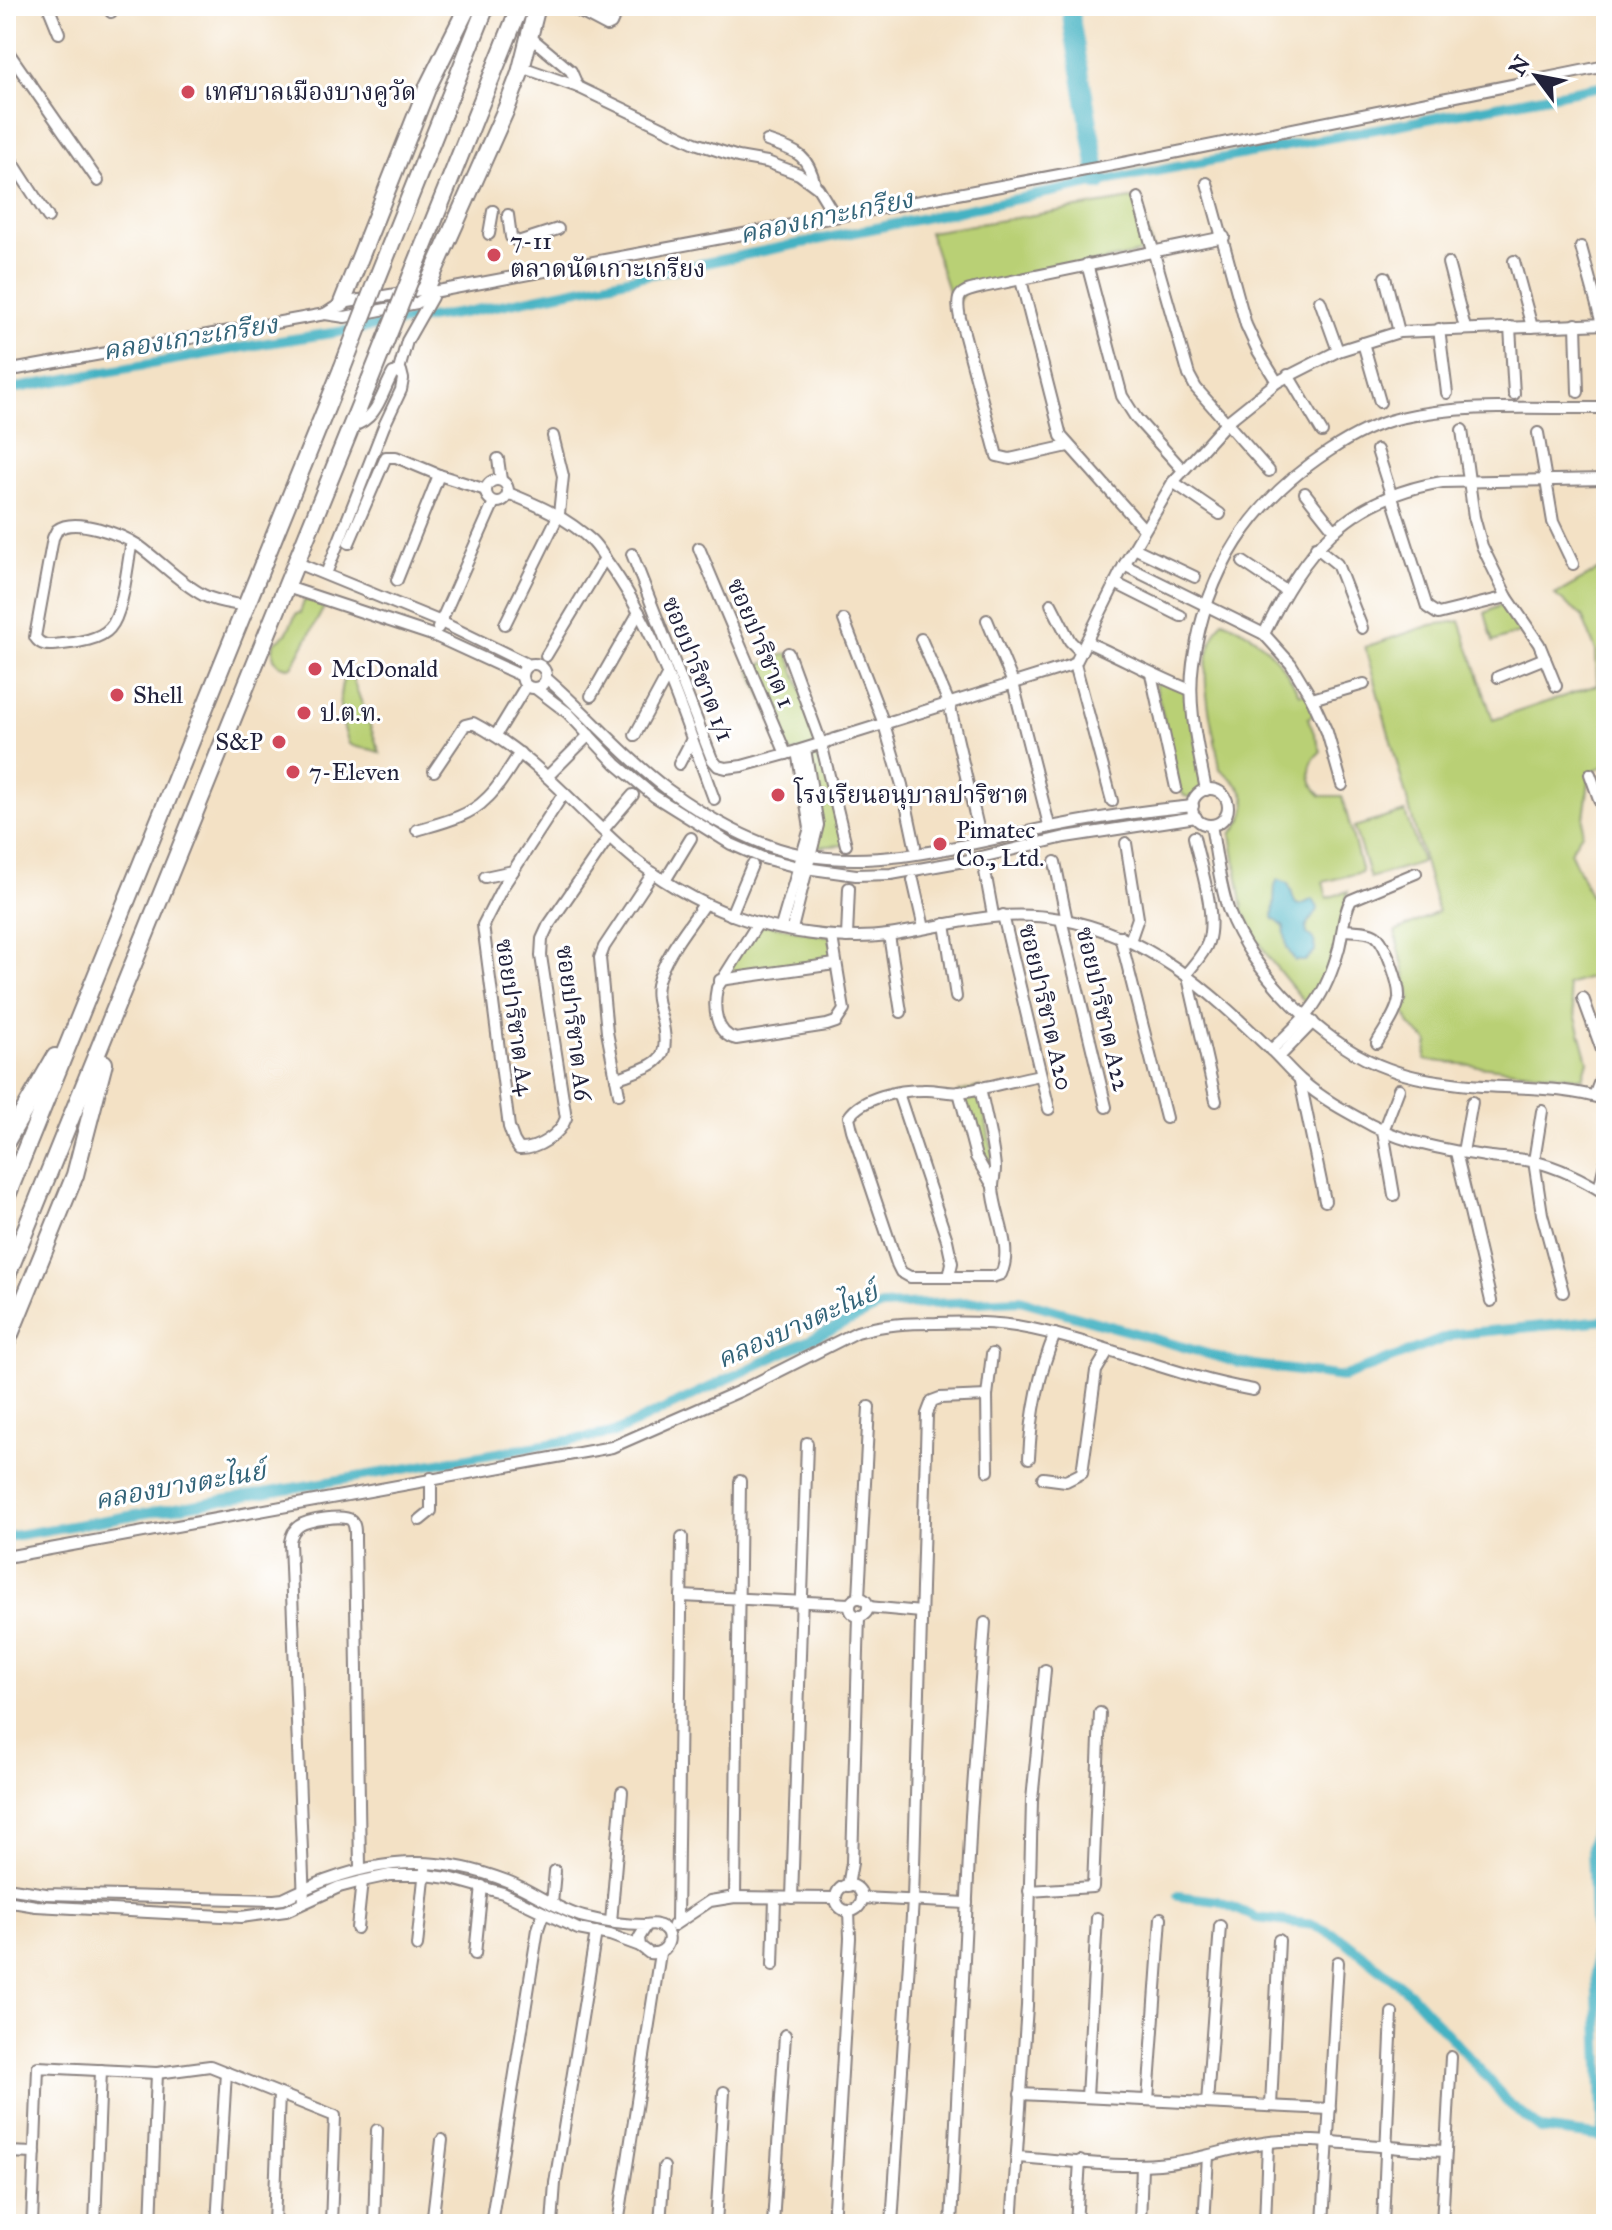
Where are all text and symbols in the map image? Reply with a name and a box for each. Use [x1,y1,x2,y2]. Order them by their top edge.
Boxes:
north arrow [1496,36,1576,116]
text: N [1503,50,1536,81]
place label: เทศบาลเมืองบางคูวัด [204,77,416,107]
marker: เทศบาลเมืองบางคูวัด [179,83,197,101]
water label: คลองเกาะเกรียง [736,182,917,250]
place label: 7-11 ตลาดนัดเกาะเกรียง [510,226,705,284]
marker: 7-11 ตลาดนัดเกาะเกรียง [485,246,503,264]
water label: คลองเกาะเกรียง [100,307,281,367]
street label: ซอยปาริชาต 1 [720,574,802,712]
street label: ซอยปาริชาต 1/1 [655,592,741,746]
place label: McDonald [331,654,438,684]
marker: McDonald [306,660,324,678]
place label: Shell [133,680,184,710]
marker: Shell [108,686,126,704]
place label: ป.ต.ท. [320,698,381,728]
marker: ป.ต.ท. [295,704,313,722]
place label: S&P [215,727,263,757]
marker: S&P [270,733,288,751]
place label: 7-Eleven [309,757,399,787]
marker: 7-Eleven [284,763,302,781]
place label: โรงเรียนอนุบาลปาริชาต [793,777,1028,810]
marker: โรงเรียนอนุบาลปาริชาต [769,786,787,804]
place label: Pimatec Co., Ltd. [956,815,1044,873]
marker: Pimatec Co., Ltd. [931,835,949,853]
street label: ซอยปาริชาต A20 [1012,921,1080,1093]
street label: ซอยปาริชาต A22 [1070,924,1137,1094]
street label: ซอยปาริชาต A4 [489,937,541,1098]
street label: ซอยปาริชาต A6 [550,943,599,1103]
water label: คลองบางตะไนย์ [711,1271,887,1375]
water label: คลองบางตะไนย์ [92,1451,273,1516]

